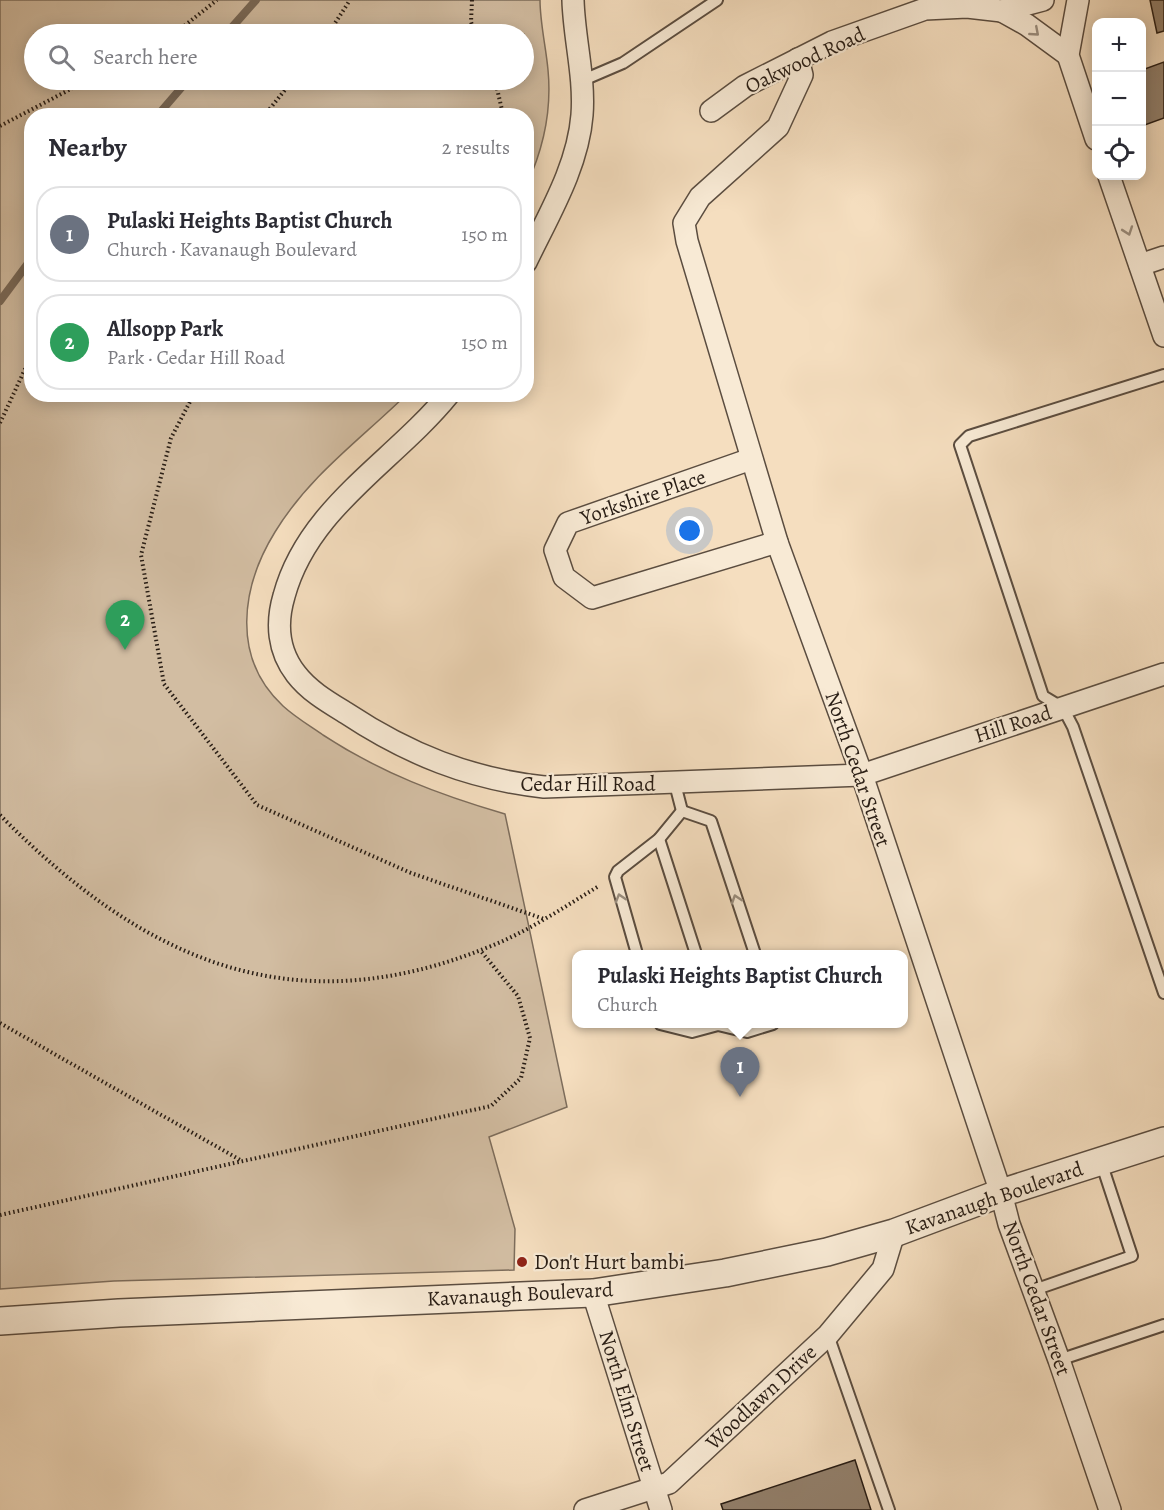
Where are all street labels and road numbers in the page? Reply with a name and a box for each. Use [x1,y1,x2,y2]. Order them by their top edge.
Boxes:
street label: Oakwood Road [740,20,870,100]
street label: Yorkshire Place [576,462,709,532]
street label: North Cedar Street [818,688,898,850]
street label: Hill Road [971,698,1056,750]
street label: Cedar Hill Road [520,770,656,798]
street label: Kavanaugh Boulevard [901,1154,1087,1242]
street label: North Cedar Street [996,1217,1078,1379]
street label: Kavanaugh Boulevard [426,1275,614,1313]
street label: North Elm Street [592,1327,662,1475]
street label: Woodlawn Drive [699,1338,823,1456]

